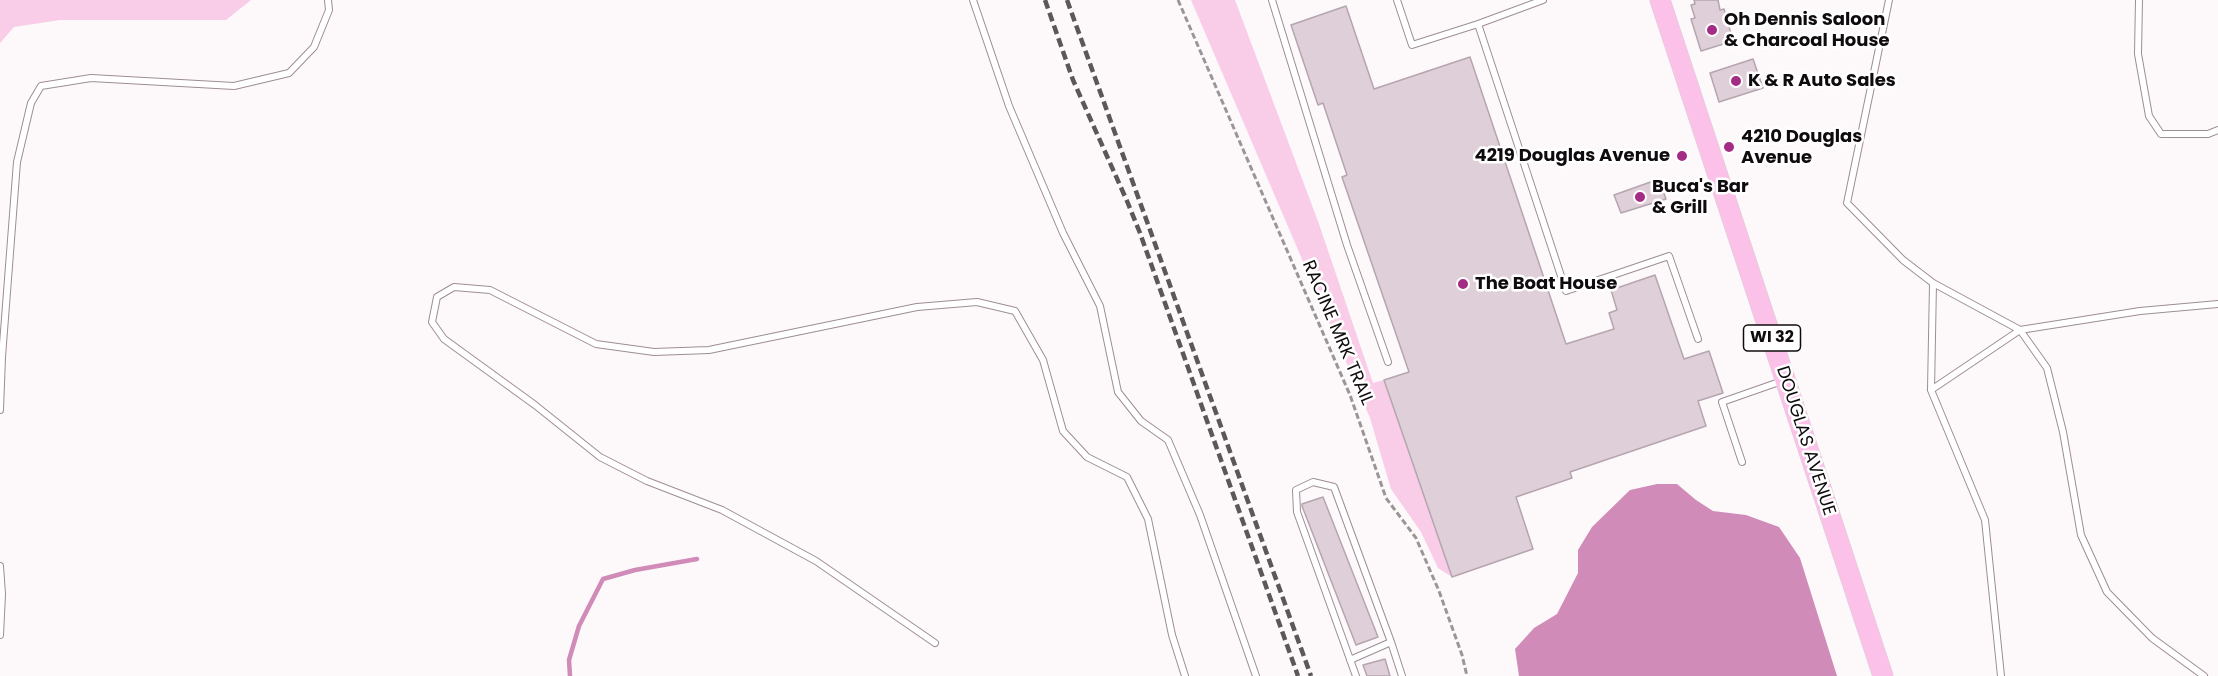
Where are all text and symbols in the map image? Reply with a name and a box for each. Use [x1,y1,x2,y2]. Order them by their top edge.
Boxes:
place label: Oh Dennis Saloon & Charcoal House [1724,9,1890,52]
marker: Oh Dennis Saloon & Charcoal House [1705,23,1719,37]
place label: K & R Auto Sales [1748,70,1896,92]
marker: K & R Auto Sales [1729,74,1743,88]
place label: 4210 Douglas Avenue [1741,126,1862,168]
marker: 4210 Douglas Avenue [1722,140,1736,154]
place label: 4219 Douglas Avenue [1475,145,1670,167]
marker: 4219 Douglas Avenue [1675,149,1689,163]
place label: Buca's Bar & Grill [1652,176,1749,219]
marker: Buca's Bar & Grill [1633,190,1647,204]
street label: RACINE MRK TRAIL [1297,257,1377,409]
place label: The Boat House [1475,273,1617,295]
marker: The Boat House [1456,277,1470,291]
road number: WI 32 [1744,325,1800,351]
street label: DOUGLAS AVENUE [1771,364,1839,518]

